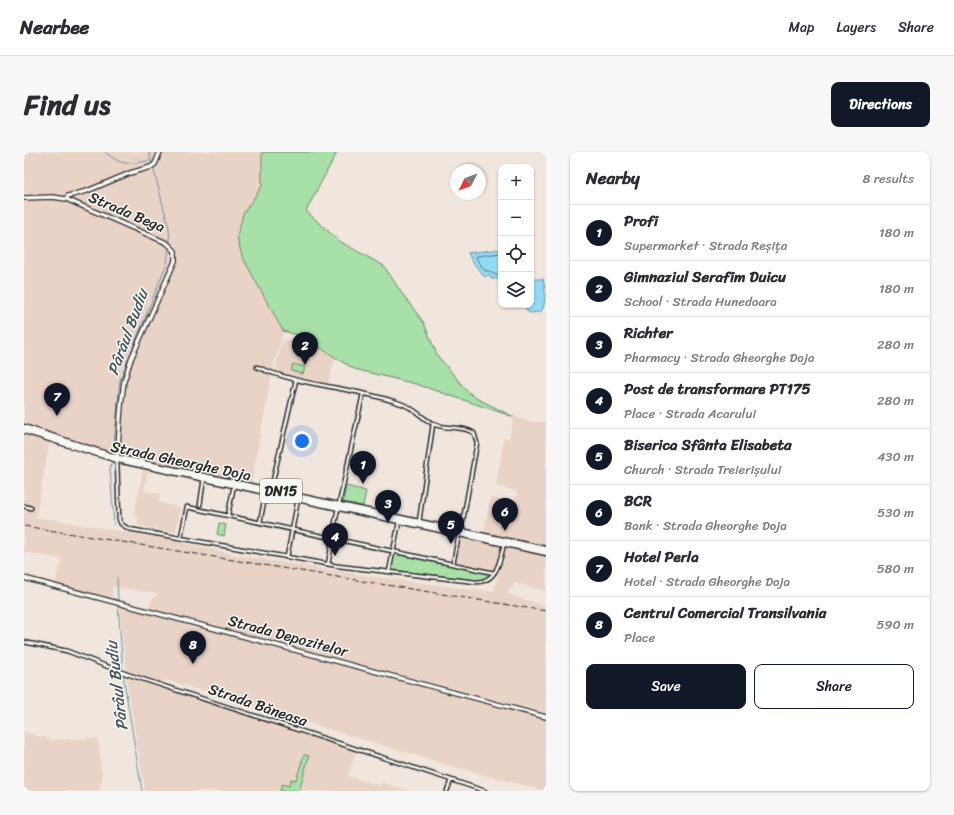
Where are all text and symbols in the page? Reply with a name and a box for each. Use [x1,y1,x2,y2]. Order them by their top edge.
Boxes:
text: Nearbee [20,11,89,44]
text: Map [789,15,814,40]
text: Layers [836,15,876,40]
text: Share [898,15,934,40]
text: Find us [24,80,111,129]
button: Directions [831,82,930,127]
text: Nearby [586,163,640,193]
north arrow [450,164,486,200]
map controls [498,164,534,308]
button: + [498,164,534,200]
text: 8 results [862,167,914,190]
street label: Strada Bega [85,184,170,240]
button: − [498,200,534,236]
text: Profi [624,208,658,234]
text: 1 [596,221,602,244]
text: 180 m [879,221,914,244]
text: Supermarket · Strada Reșița [624,234,787,257]
button: locate [498,236,534,272]
text: Gimnaziul Serafim Duicu [624,264,786,290]
button: layers [498,272,534,308]
text: 2 [595,277,603,300]
text: 180 m [879,277,914,300]
water label: Pârâul Budiu [98,283,157,379]
text: School · Strada Hunedoara [624,290,777,313]
text: Richter [624,320,673,346]
pin: 2 [292,332,318,365]
text: 3 [595,333,603,356]
text: 280 m [877,333,914,356]
text: Pharmacy · Strada Gheorghe Doja [624,346,815,369]
text: Post de transformare PT175 [624,376,811,402]
pin: 7 [44,383,70,416]
text: 4 [595,389,603,412]
text: 280 m [877,389,914,412]
text: Place · Strada Acarului [624,402,756,425]
your location [292,431,312,451]
text: Biserica Sfânta Elisabeta [624,432,792,458]
street label: Strada Gheorghe Doja [108,433,254,489]
text: 5 [595,445,603,468]
text: 430 m [877,445,914,468]
pin: 1 [350,451,376,484]
text: Church · Strada Treierișului [624,458,781,481]
road number: DN15 [260,479,302,503]
text: BCR [624,488,652,514]
pin: 3 [375,490,401,523]
pin: 6 [492,498,518,531]
text: 6 [595,501,603,524]
text: 530 m [877,501,914,524]
pin: 5 [438,511,464,544]
text: Bank · Strada Gheorghe Doja [624,514,787,537]
pin: 4 [322,523,348,556]
text: Hotel Perla [624,544,699,570]
text: 7 [595,557,603,580]
text: 580 m [877,557,914,580]
text: Hotel · Strada Gheorghe Doja [624,570,790,593]
text: Centrul Comercial Transilvania [624,600,826,626]
street label: Strada Depozitelor [225,607,352,665]
text: 8 [595,613,603,636]
text: 590 m [876,613,914,636]
text: Place [624,626,655,649]
pin: 8 [180,631,206,664]
water label: Pârâul Budiu [96,637,136,732]
button: Save [586,664,746,709]
button: Share [754,664,914,709]
street label: Strada Băneasa [205,676,311,734]

